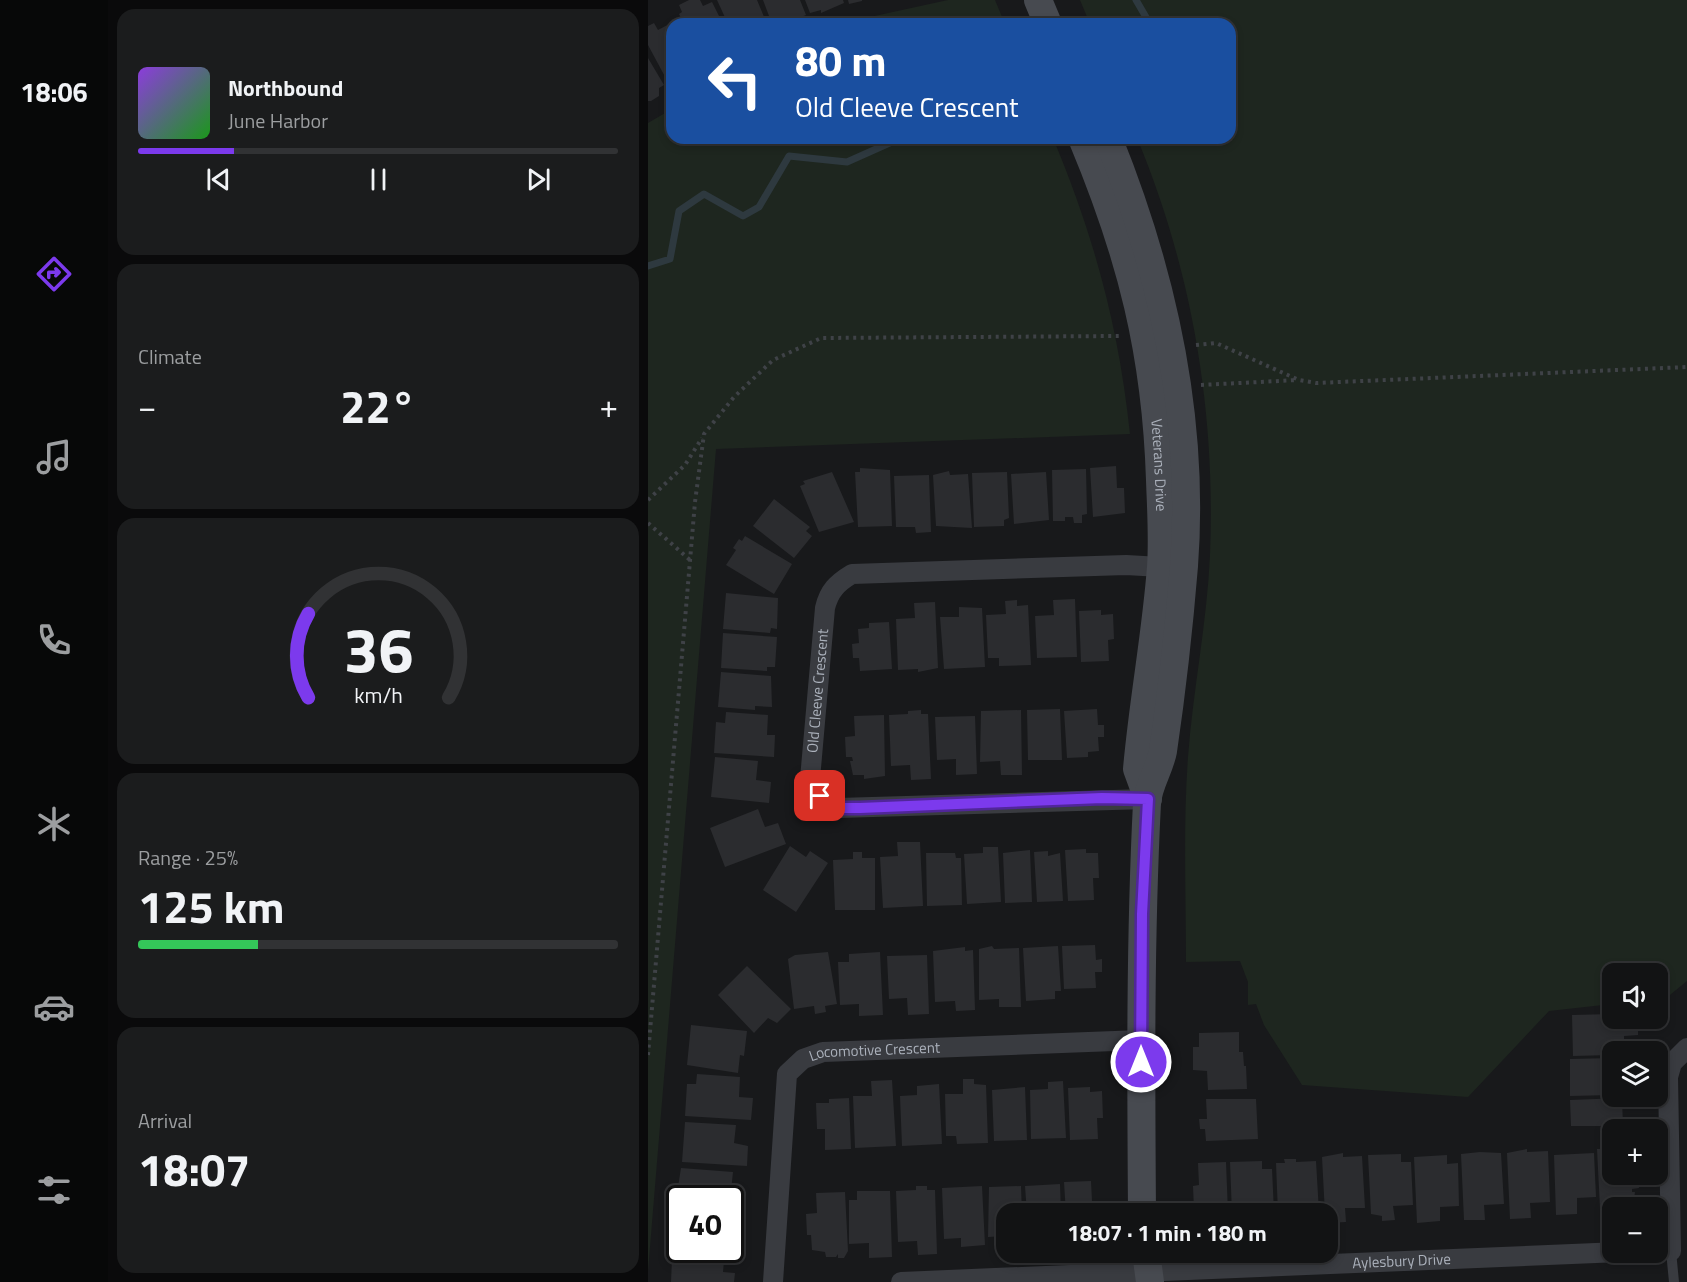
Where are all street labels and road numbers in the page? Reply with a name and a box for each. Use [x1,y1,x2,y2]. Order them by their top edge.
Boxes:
street label: Veterans Drive [1145,418,1173,512]
street label: Old Cleeve Crescent [800,627,834,754]
street label: Locomotive Crescent [806,1036,941,1067]
street label: Aylesbury Drive [1352,1247,1451,1274]

